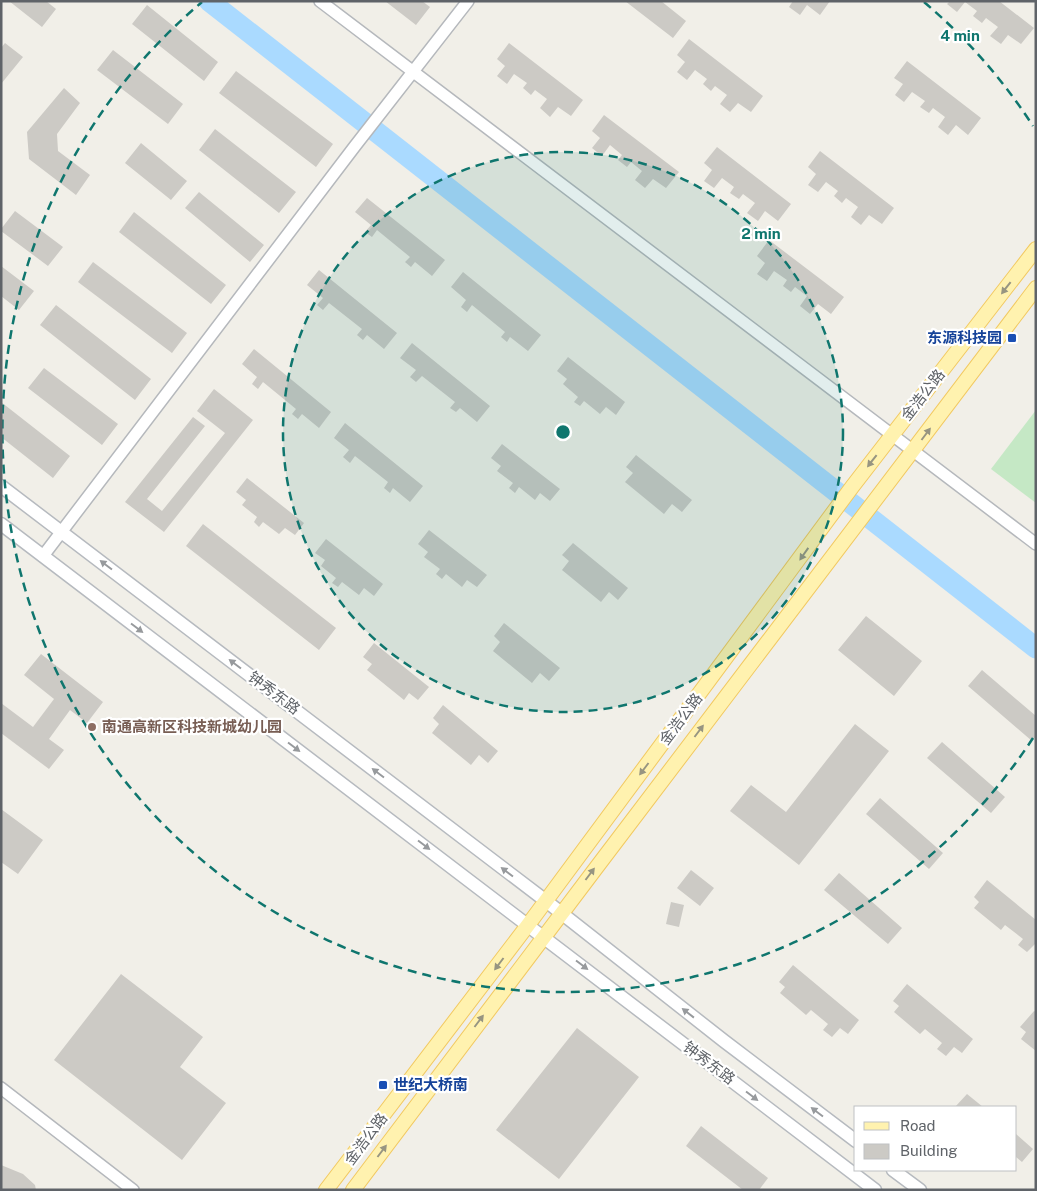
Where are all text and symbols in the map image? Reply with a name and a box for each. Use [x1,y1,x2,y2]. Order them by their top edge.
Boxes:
text: 4 min [940,27,980,44]
text: 2 min [741,225,781,242]
one-way arrow [1001,281,1011,294]
place label: 东源科技园 [927,329,1002,346]
marker: 东源科技园 [1006,332,1018,344]
street label: 金浩公路 [897,366,948,424]
centre of rings [554,423,572,441]
one-way arrow [921,427,931,441]
one-way arrow [867,454,877,468]
one-way arrow [799,547,809,561]
one-way arrow [99,560,113,570]
one-way arrow [130,622,143,633]
one-way arrow [229,658,242,669]
street label: 钟秀东路 [245,668,303,717]
street label: 金浩公路 [656,690,705,748]
place label: 南通高新区科技新城幼儿园 [102,718,282,735]
marker: 南通高新区科技新城幼儿园 [86,721,98,733]
one-way arrow [694,725,705,738]
one-way arrow [288,742,301,752]
one-way arrow [639,762,650,775]
one-way arrow [371,768,385,778]
one-way arrow [417,840,430,851]
one-way arrow [501,866,514,877]
one-way arrow [585,867,595,881]
one-way arrow [493,957,504,970]
one-way arrow [575,960,588,971]
one-way arrow [681,1008,695,1018]
one-way arrow [474,1015,485,1028]
street label: 钟秀东路 [680,1038,738,1087]
place label: 世纪大桥南 [393,1076,468,1093]
marker: 世纪大桥南 [377,1079,389,1091]
one-way arrow [745,1091,759,1101]
legend [854,1106,1017,1171]
one-way arrow [810,1107,824,1117]
street label: 金浩公路 [341,1110,390,1168]
text: Road [900,1117,936,1134]
text: Building [900,1142,958,1159]
one-way arrow [377,1144,387,1158]

